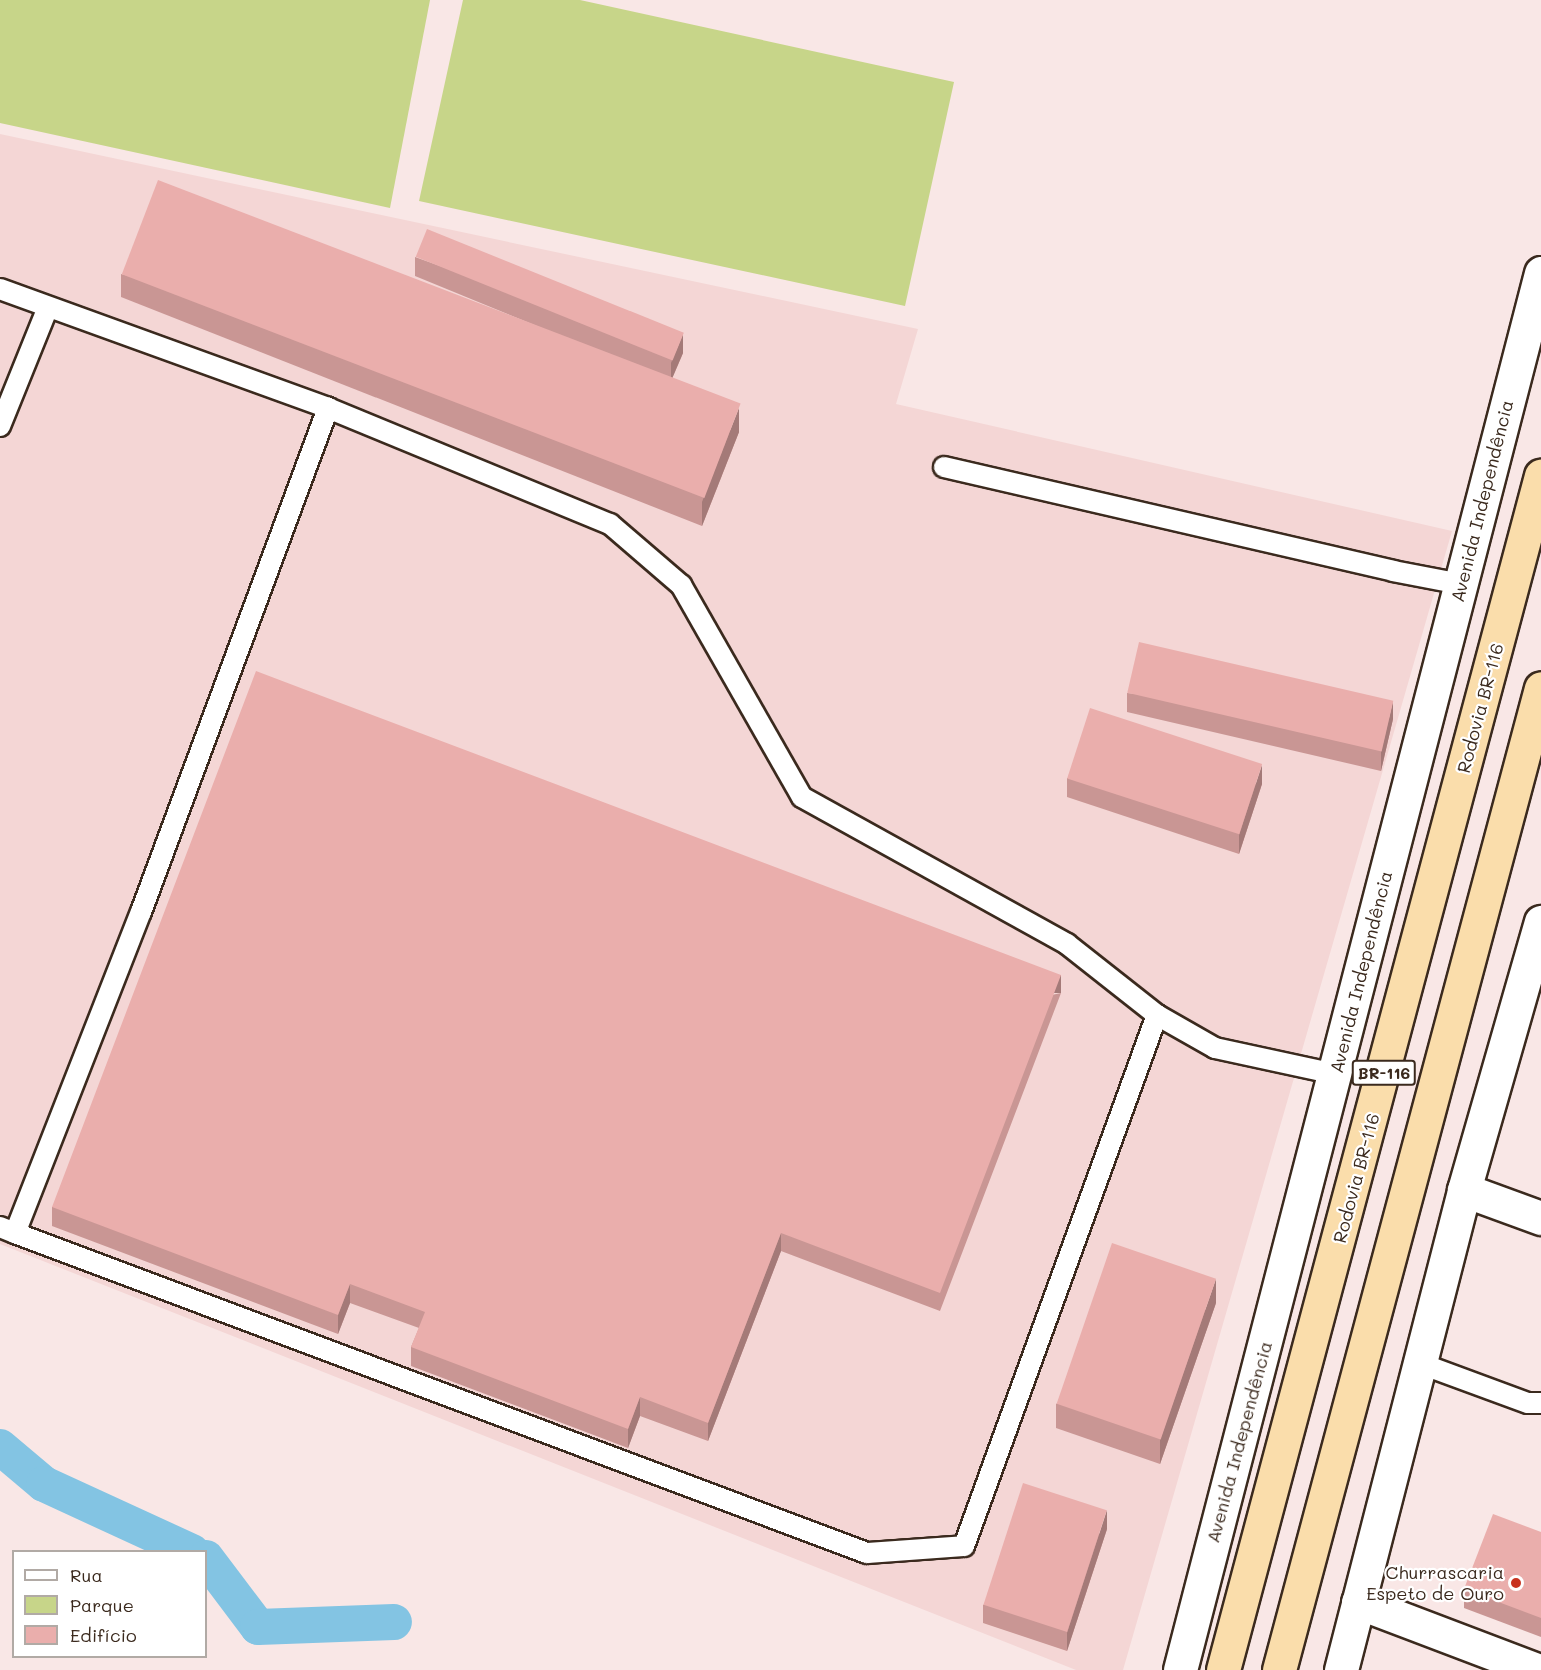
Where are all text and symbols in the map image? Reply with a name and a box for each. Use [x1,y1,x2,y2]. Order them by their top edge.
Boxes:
street label: Avenida Independência [1446,398,1518,604]
street label: Rodovia BR-116 [1452,641,1508,775]
street label: Avenida Independência [1325,869,1397,1075]
road number: BR-116 [1351,1060,1417,1086]
street label: Rodovia BR-116 [1328,1111,1384,1245]
street label: Avenida Independência [1202,1339,1276,1545]
legend [12,1550,207,1658]
place label: Churrascaria Espeto de Ouro [1366,1562,1504,1604]
text: Rua [70,1563,103,1587]
marker: Churrascaria Espeto de Ouro [1509,1576,1523,1590]
text: Parque [70,1593,134,1617]
text: Edifício [70,1623,137,1647]

